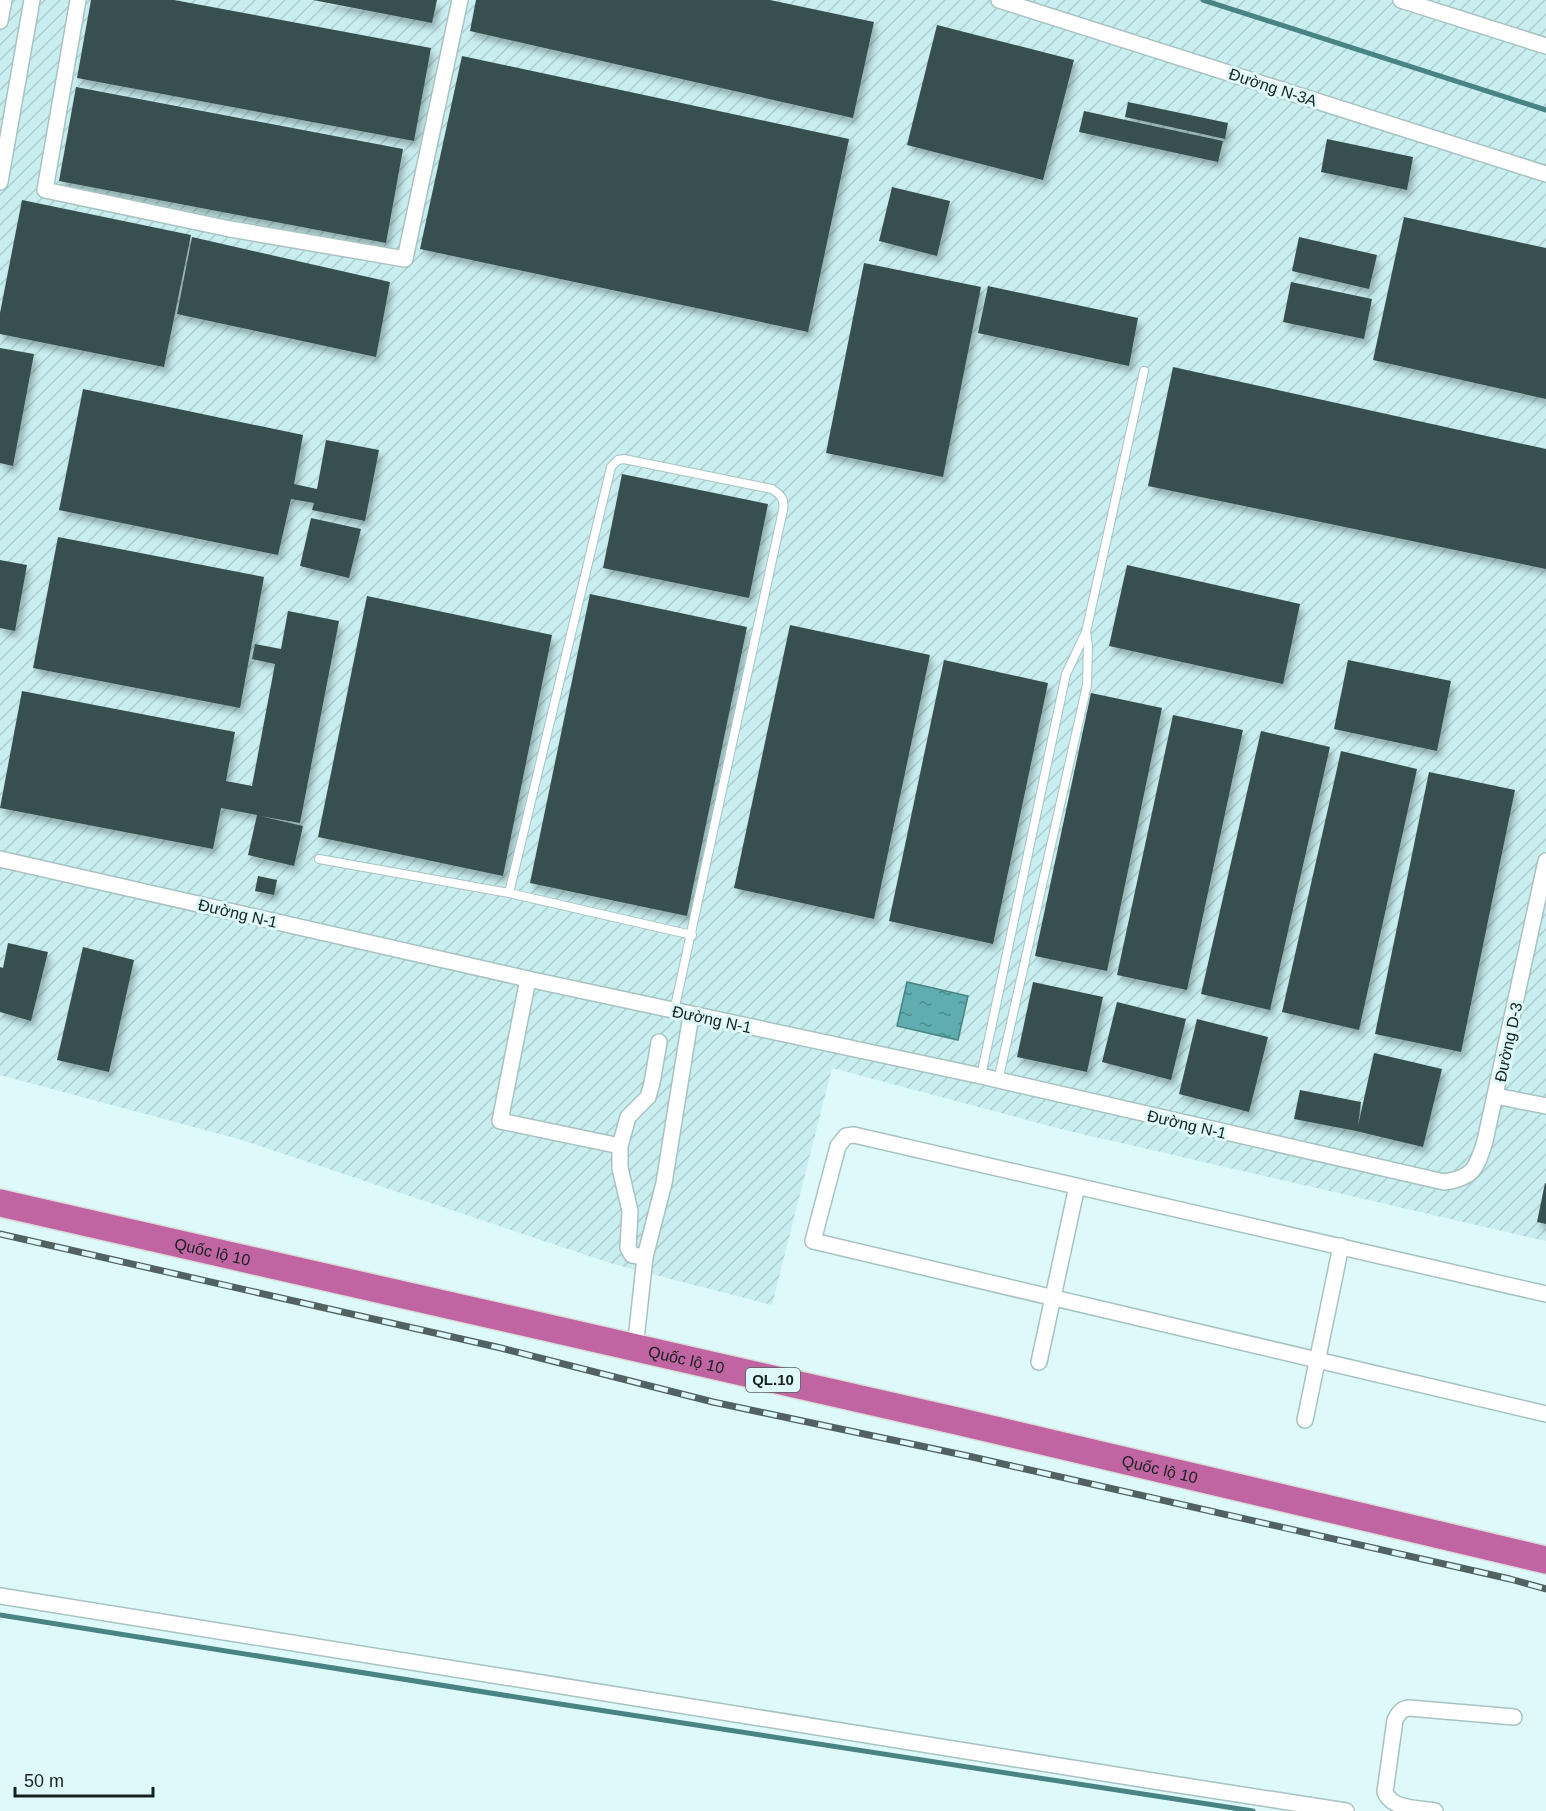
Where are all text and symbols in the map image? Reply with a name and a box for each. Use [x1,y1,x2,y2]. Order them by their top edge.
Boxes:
street label: Đường N-3A [1227,65,1319,110]
street label: Đường N-1 [197,896,279,931]
street label: Đường D-3 [1492,1001,1525,1083]
street label: Đường N-1 [671,1003,753,1036]
street label: Đường N-1 [1146,1107,1228,1142]
street label: Quốc lộ 10 [173,1235,252,1269]
street label: Quốc lộ 10 [647,1343,726,1377]
road number: QL.10 [746,1368,800,1392]
street label: Quốc lộ 10 [1120,1452,1200,1487]
scale bar [15,1760,153,1798]
text: 50 m [24,1771,64,1791]

